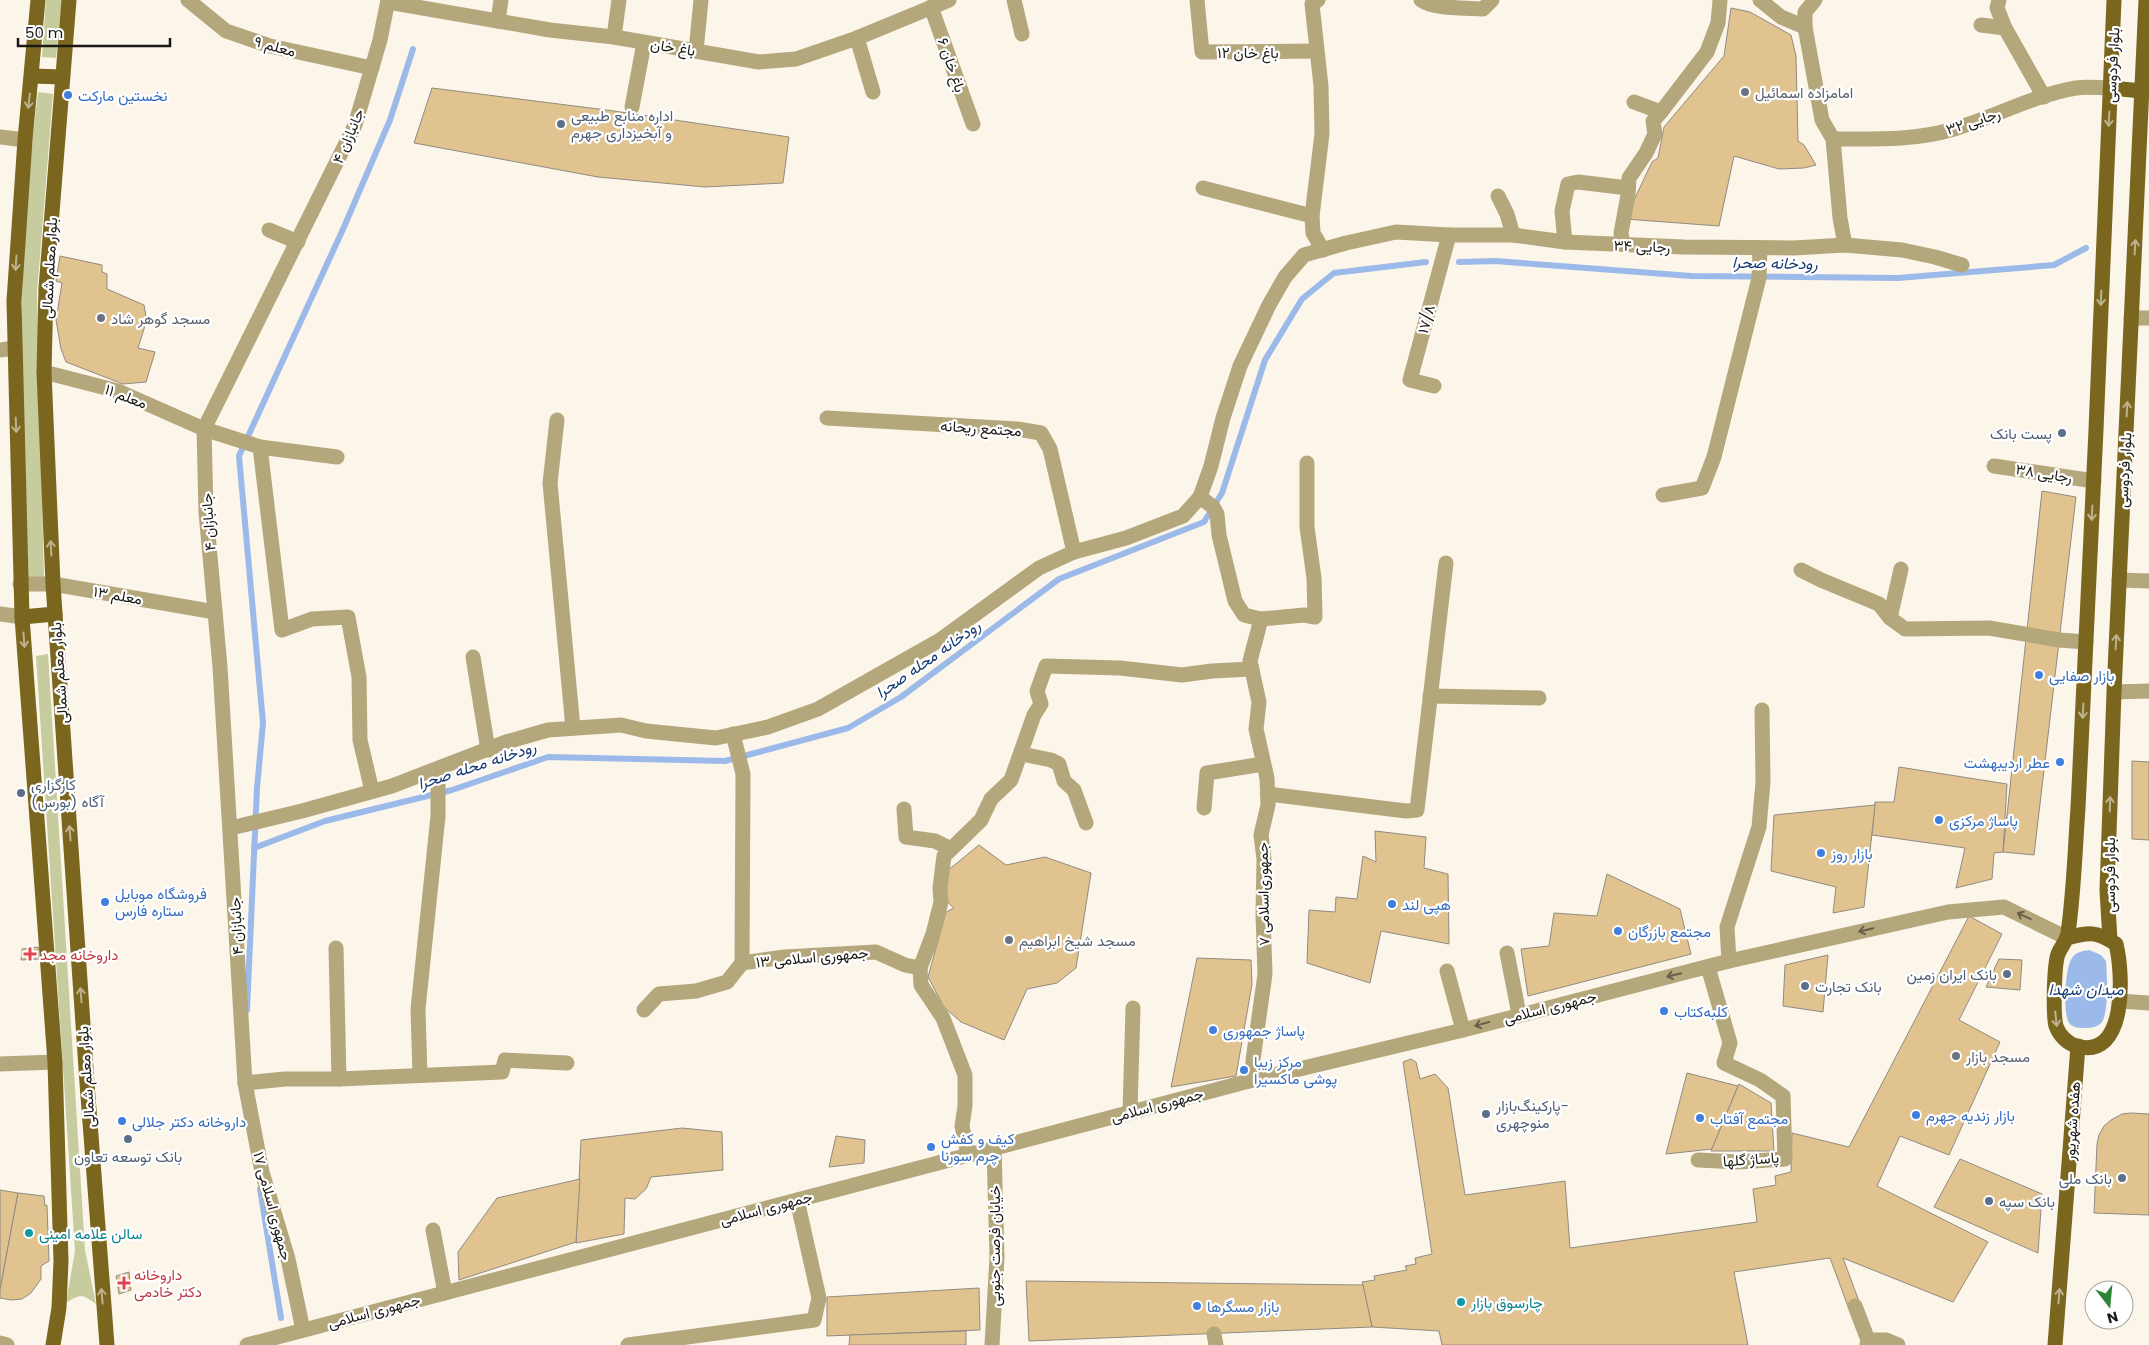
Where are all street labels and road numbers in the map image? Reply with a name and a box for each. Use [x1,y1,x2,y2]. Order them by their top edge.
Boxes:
street label: بلوار فردوسی [2100,27,2124,103]
street label: معلم ۹ [252,30,298,62]
street label: باغ خان [649,33,697,62]
street label: باغ خان ۶ [932,35,971,95]
street label: باغ خان ۱۲ [1217,42,1279,64]
street label: رجایی ۳۲ [1943,102,2003,140]
street label: جانبازان ۴ [327,105,369,167]
street label: بلوار معلم شمالی [36,217,62,319]
street label: رجایی ۳۴ [1613,235,1671,257]
street label: ۱۷/۸ [1412,302,1440,336]
street label: معلم ۱۱ [102,378,150,414]
street label: مجتمع ریحانه [940,415,1022,442]
street label: بلوار فردوسی [2112,432,2136,508]
street label: رجایی ۳۸ [2014,458,2074,488]
street label: جانبازان ۴ [196,492,220,552]
street label: معلم ۱۳ [92,580,144,610]
street label: بلوار معلم شمالی [45,622,73,724]
street label: بلوار فردوسی [2099,837,2120,913]
street label: جمهوری‌اسلامی ۷ [1252,842,1274,946]
street label: جانبازان ۴ [224,897,248,955]
street label: جمهوری اسلامی ۱۳ [755,942,869,972]
street label: جمهوری اسلامی [1501,985,1599,1029]
street label: بلوار معلم شمالی [72,1026,100,1128]
street label: هفده شهریور [2059,1081,2085,1162]
street label: جمهوری اسلامی [1108,1083,1206,1127]
street label: پاساژ گلها [1722,1147,1780,1171]
street label: جمهوری اسلامی ۱۷ [248,1149,298,1263]
street label: خیابان فرصت جنوبی [984,1185,1005,1307]
street label: جمهوری اسلامی [717,1186,815,1230]
street label: جمهوری اسلامی [325,1289,423,1333]

